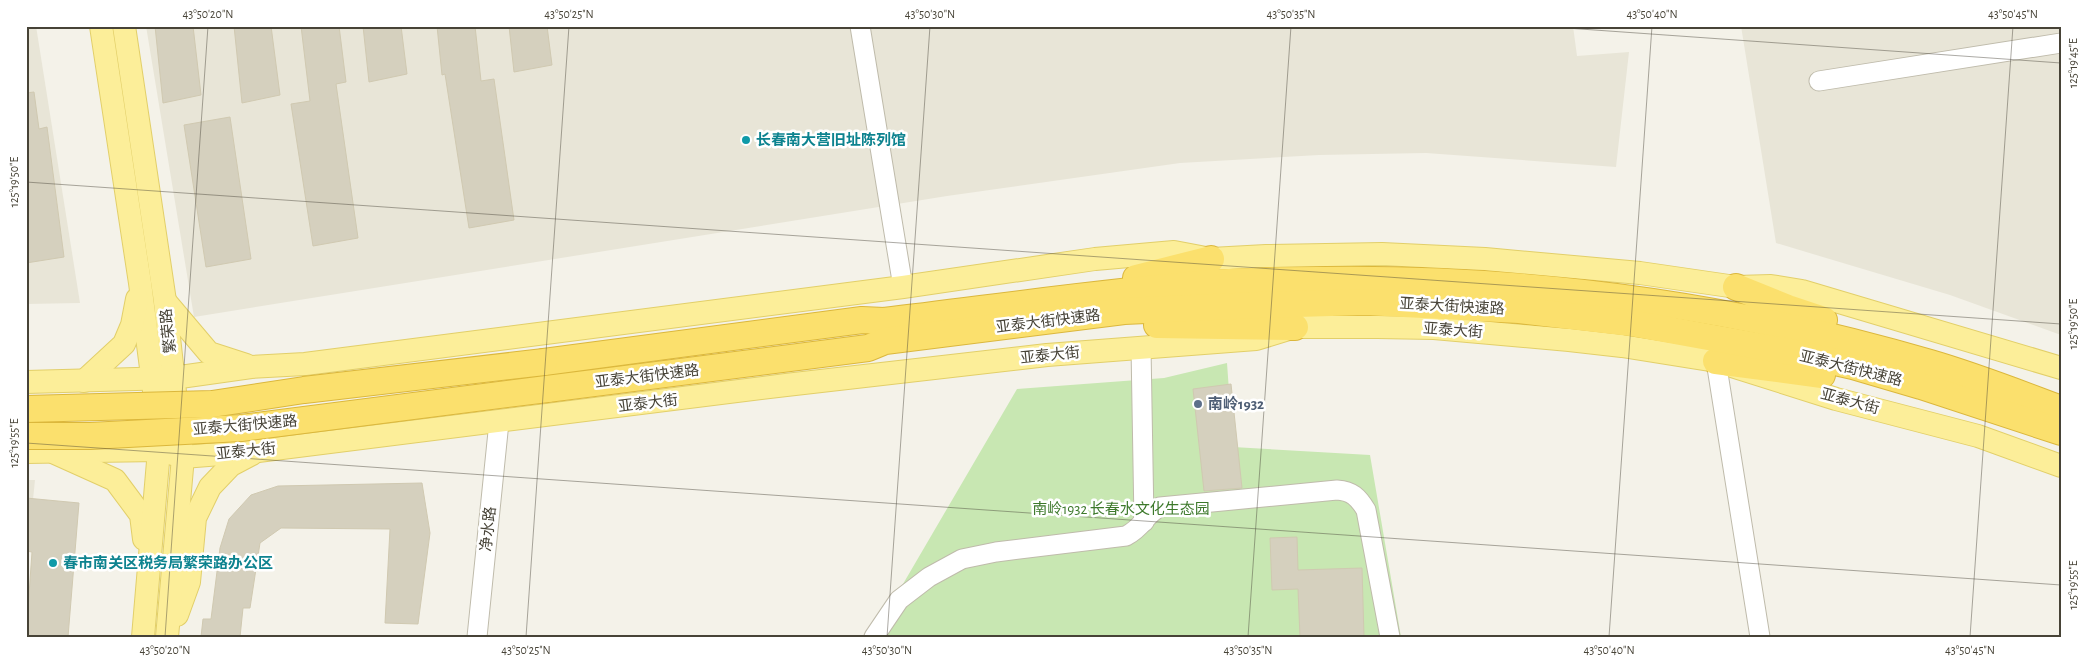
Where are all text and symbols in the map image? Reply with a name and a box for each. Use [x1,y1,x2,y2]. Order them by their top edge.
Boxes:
text: 43°50'20"N [183,8,233,20]
text: 43°50'25"N [544,8,594,20]
text: 43°50'30"N [905,8,955,20]
text: 43°50'35"N [1266,8,1316,20]
text: 43°50'40"N [1626,8,1678,20]
text: 43°50'45"N [1988,8,2038,20]
text: 125°19'45"E [2067,38,2079,88]
place label: 长春南大营旧址陈列馆 [756,132,906,148]
marker: 长春南大营旧址陈列馆 [740,134,752,146]
text: 125°19'50"E [8,157,20,207]
street label: 亚泰大街快速路 [1399,295,1505,317]
text: 125°19'50"E [2067,299,2079,349]
street label: 亚泰大街快速路 [995,307,1101,335]
street label: 繁荣路 [158,308,178,354]
street label: 亚泰大街 [1423,320,1483,340]
street label: 亚泰大街 [1019,344,1081,366]
street label: 亚泰大街快速路 [1798,348,1904,388]
street label: 亚泰大街快速路 [594,362,700,390]
street label: 亚泰大街 [1819,386,1881,416]
street label: 亚泰大街 [617,391,679,415]
place label: 南岭1932 [1208,395,1264,412]
marker: 南岭1932 [1192,398,1204,410]
street label: 亚泰大街快速路 [192,412,298,438]
text: 125°19'55"E [8,418,20,468]
street label: 亚泰大街 [215,440,277,462]
park label: 南岭1932 长春水文化生态园 [1032,500,1210,517]
street label: 净水路 [478,506,498,552]
place label: 春市南关区税务局繁荣路办公区 [63,555,273,571]
marker: 春市南关区税务局繁荣路办公区 [47,557,59,569]
text: 125°19'55"E [2067,560,2079,610]
text: 43°50'20"N [140,644,190,656]
text: 43°50'25"N [501,644,551,656]
text: 43°50'30"N [862,644,912,656]
text: 43°50'35"N [1223,644,1273,656]
text: 43°50'40"N [1583,644,1635,656]
text: 43°50'45"N [1945,644,1995,656]

